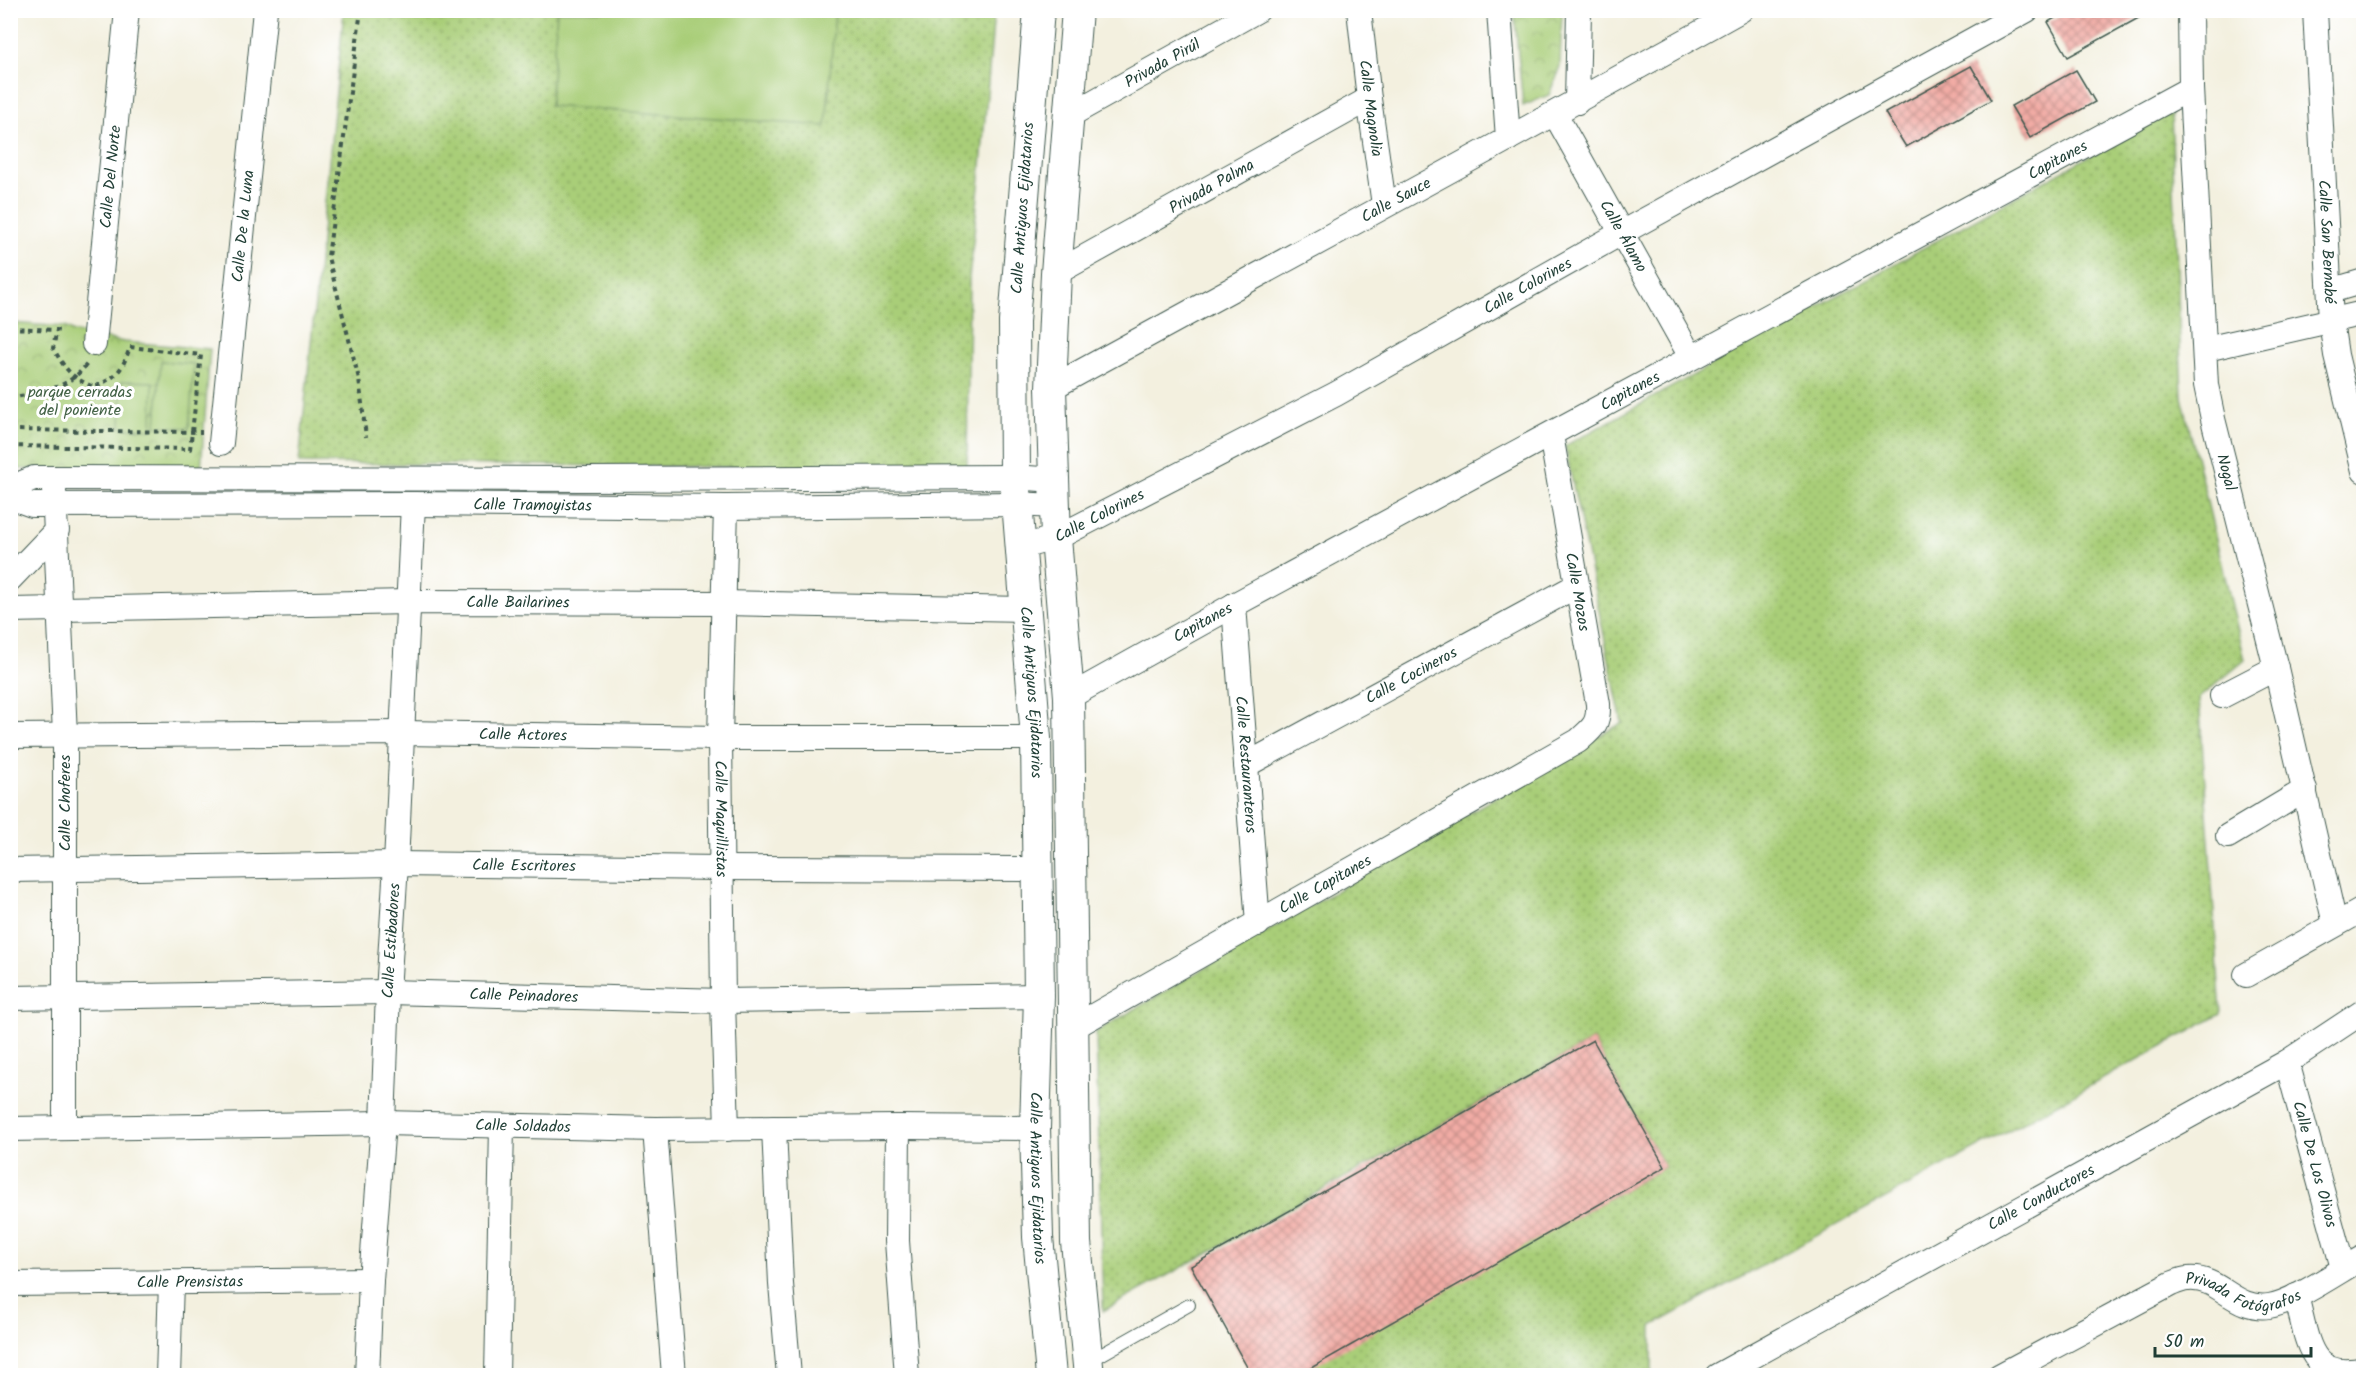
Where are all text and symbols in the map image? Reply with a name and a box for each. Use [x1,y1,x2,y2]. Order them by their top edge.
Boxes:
street label: Privada Pirúl [1120,32,1205,95]
street label: Calle Magnolia [1352,59,1390,158]
street label: Calle Antiguos Ejidatarios [1005,121,1041,295]
street label: Calle Del Norte [93,124,128,229]
street label: Capitanes [2023,134,2092,186]
street label: Privada Palma [1164,153,1259,220]
street label: Calle De la Luna [225,169,261,284]
street label: Calle Sauce [1356,171,1436,229]
street label: Calle San Bernabé [2311,179,2343,305]
street label: Calle Álamo [1593,195,1654,277]
street label: Calle Colorines [1479,251,1577,321]
street label: Capitanes [1596,365,1665,417]
park label: parque cerradas del poniente [27,380,132,423]
street label: Nogal [2210,451,2243,493]
street label: Calle Colorines [1050,482,1149,549]
street label: Calle Tramoyistas [473,492,592,518]
street label: Calle Mozos [1558,551,1596,634]
street label: Calle Bailarines [466,590,570,615]
street label: Capitanes [1168,596,1237,649]
street label: Calle Antiguos Ejidatarios [1013,605,1049,779]
street label: Calle Cocineros [1361,640,1462,711]
street label: Calle Restauranteros [1228,695,1264,834]
street label: Calle Actores [479,722,567,748]
street label: Calle Choferes [53,755,78,851]
street label: Calle Maquillistas [708,760,734,878]
street label: Calle Capitanes [1274,848,1376,921]
street label: Calle Escritores [472,852,576,879]
street label: Calle Estibadores [375,882,407,999]
street label: Calle Peinadores [469,982,579,1010]
street label: Calle Antiguos Ejidatarios [1022,1092,1053,1265]
street label: Calle De Los Olivos [2286,1098,2344,1231]
street label: Calle Soldados [475,1113,571,1140]
street label: Calle Conductores [1983,1158,2100,1237]
street label: Privada Fotógrafos [2185,1266,2306,1319]
street label: Calle Prensistas [137,1269,243,1295]
scale bar [2155,1320,2311,1358]
text: 50 m [2164,1328,2204,1357]

